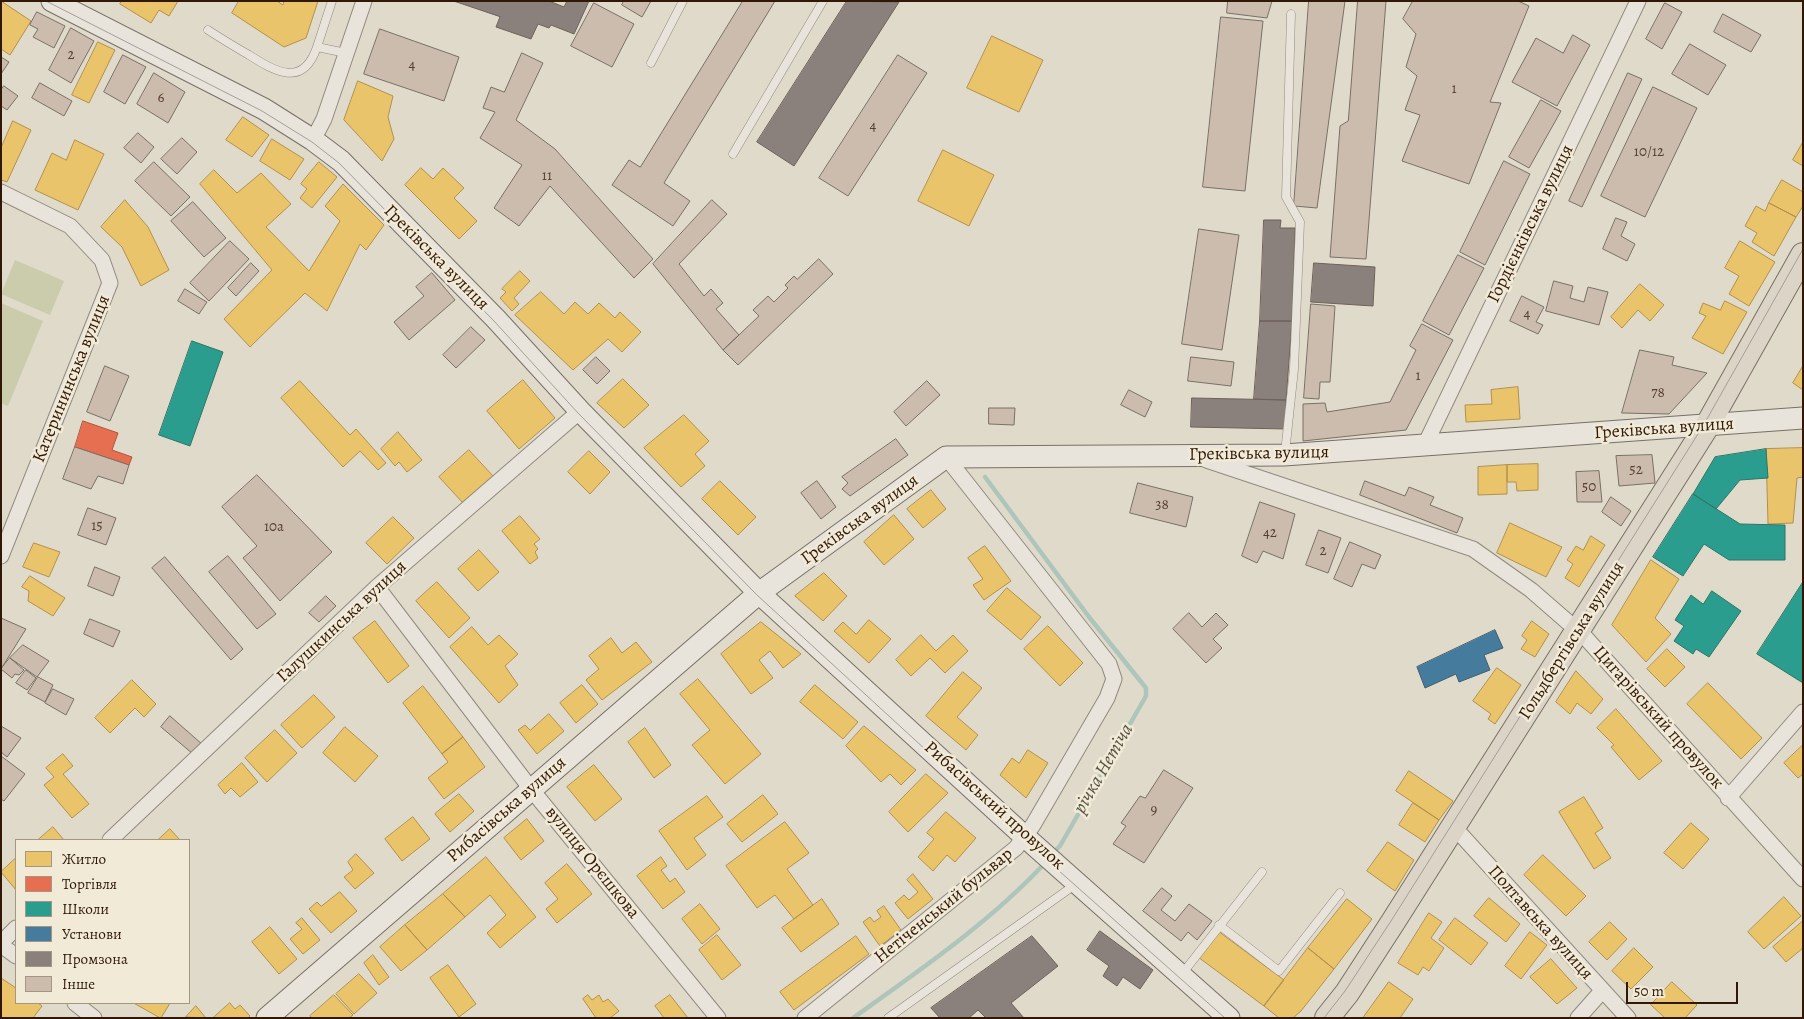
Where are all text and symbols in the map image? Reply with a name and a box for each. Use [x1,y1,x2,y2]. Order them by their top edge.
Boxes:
house number: 2 [67,46,75,64]
house number: 4 [409,56,415,74]
house number: 1 [1451,80,1457,98]
house number: 6 [158,89,164,107]
house number: 4 [870,117,876,135]
street label: Гордієнківська вулиця [1483,141,1579,307]
house number: 10/12 [1634,143,1664,161]
house number: 11 [542,167,552,185]
street label: Греківська вулиця [379,201,493,315]
street label: Катерининська вулиця [29,292,115,466]
house number: 4 [1524,305,1530,323]
house number: 1 [1415,367,1421,385]
house number: 78 [1651,384,1665,402]
street label: Греківська вулиця [1593,413,1735,445]
street label: Греківська вулиця [1189,442,1329,466]
house number: 52 [1629,461,1643,479]
street label: Греківська вулиця [797,470,923,570]
house number: 50 [1582,478,1596,496]
house number: 38 [1155,496,1169,514]
house number: 15 [91,517,103,535]
house number: 10а [264,518,284,536]
house number: 42 [1263,524,1277,542]
house number: 2 [1319,542,1327,560]
street label: Галушкинська вулиця [273,556,411,688]
street label: Гольдбергівська вулиця [1515,558,1629,724]
street label: Цигарівський провулок [1588,642,1728,794]
water label: річка Нетіча [1069,720,1139,818]
street label: Рибасівський провулок [919,737,1069,875]
street label: Рибасівська вулиця [443,752,571,868]
house number: 9 [1151,801,1157,819]
street label: вулиця Орєшкова [540,802,644,924]
legend [15,839,190,1004]
street label: Нетіченський бульвар [870,844,1018,968]
text: Житло [62,849,106,869]
street label: Полтавська вулиця [1483,861,1597,985]
text: Торгівля [62,874,117,894]
text: Школи [62,899,109,919]
text: Установи [62,924,122,944]
text: Промзона [62,949,128,969]
scale bar [1629,972,1742,1004]
text: Інше [62,974,95,994]
text: 50 m [1634,981,1664,1001]

